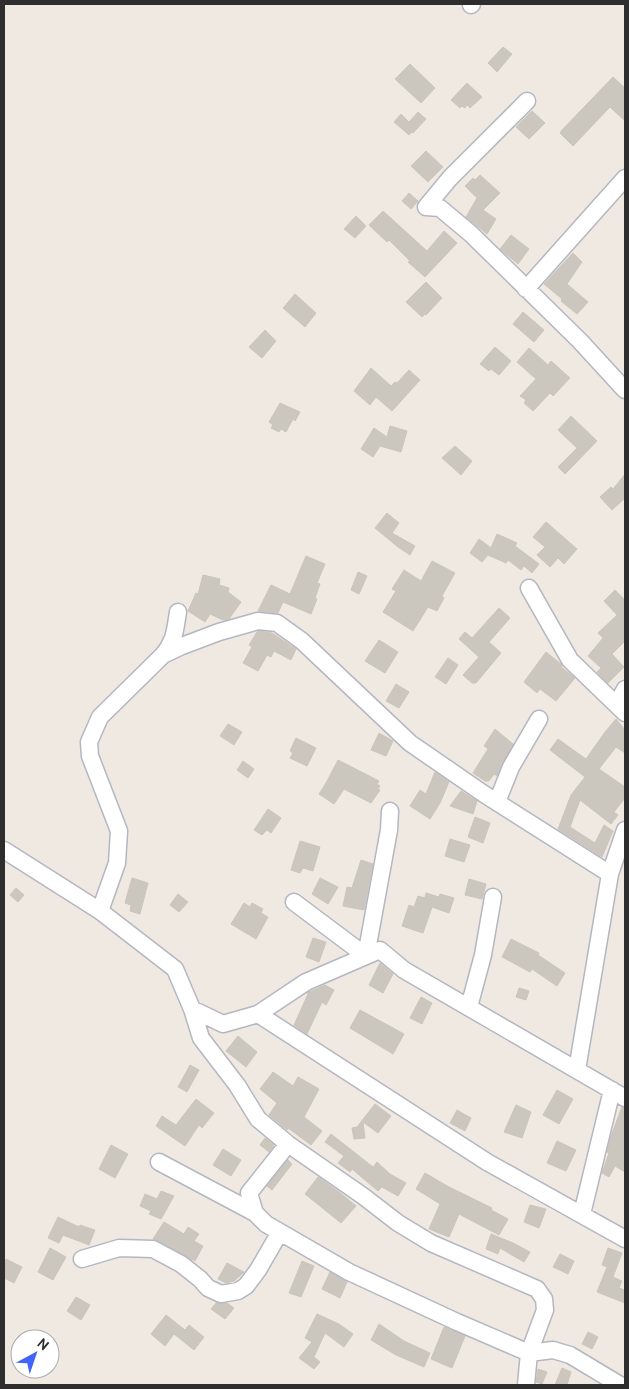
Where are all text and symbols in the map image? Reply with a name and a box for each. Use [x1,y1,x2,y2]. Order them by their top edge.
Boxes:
north arrow [10,1329,60,1379]
text: N [34,1334,53,1354]

